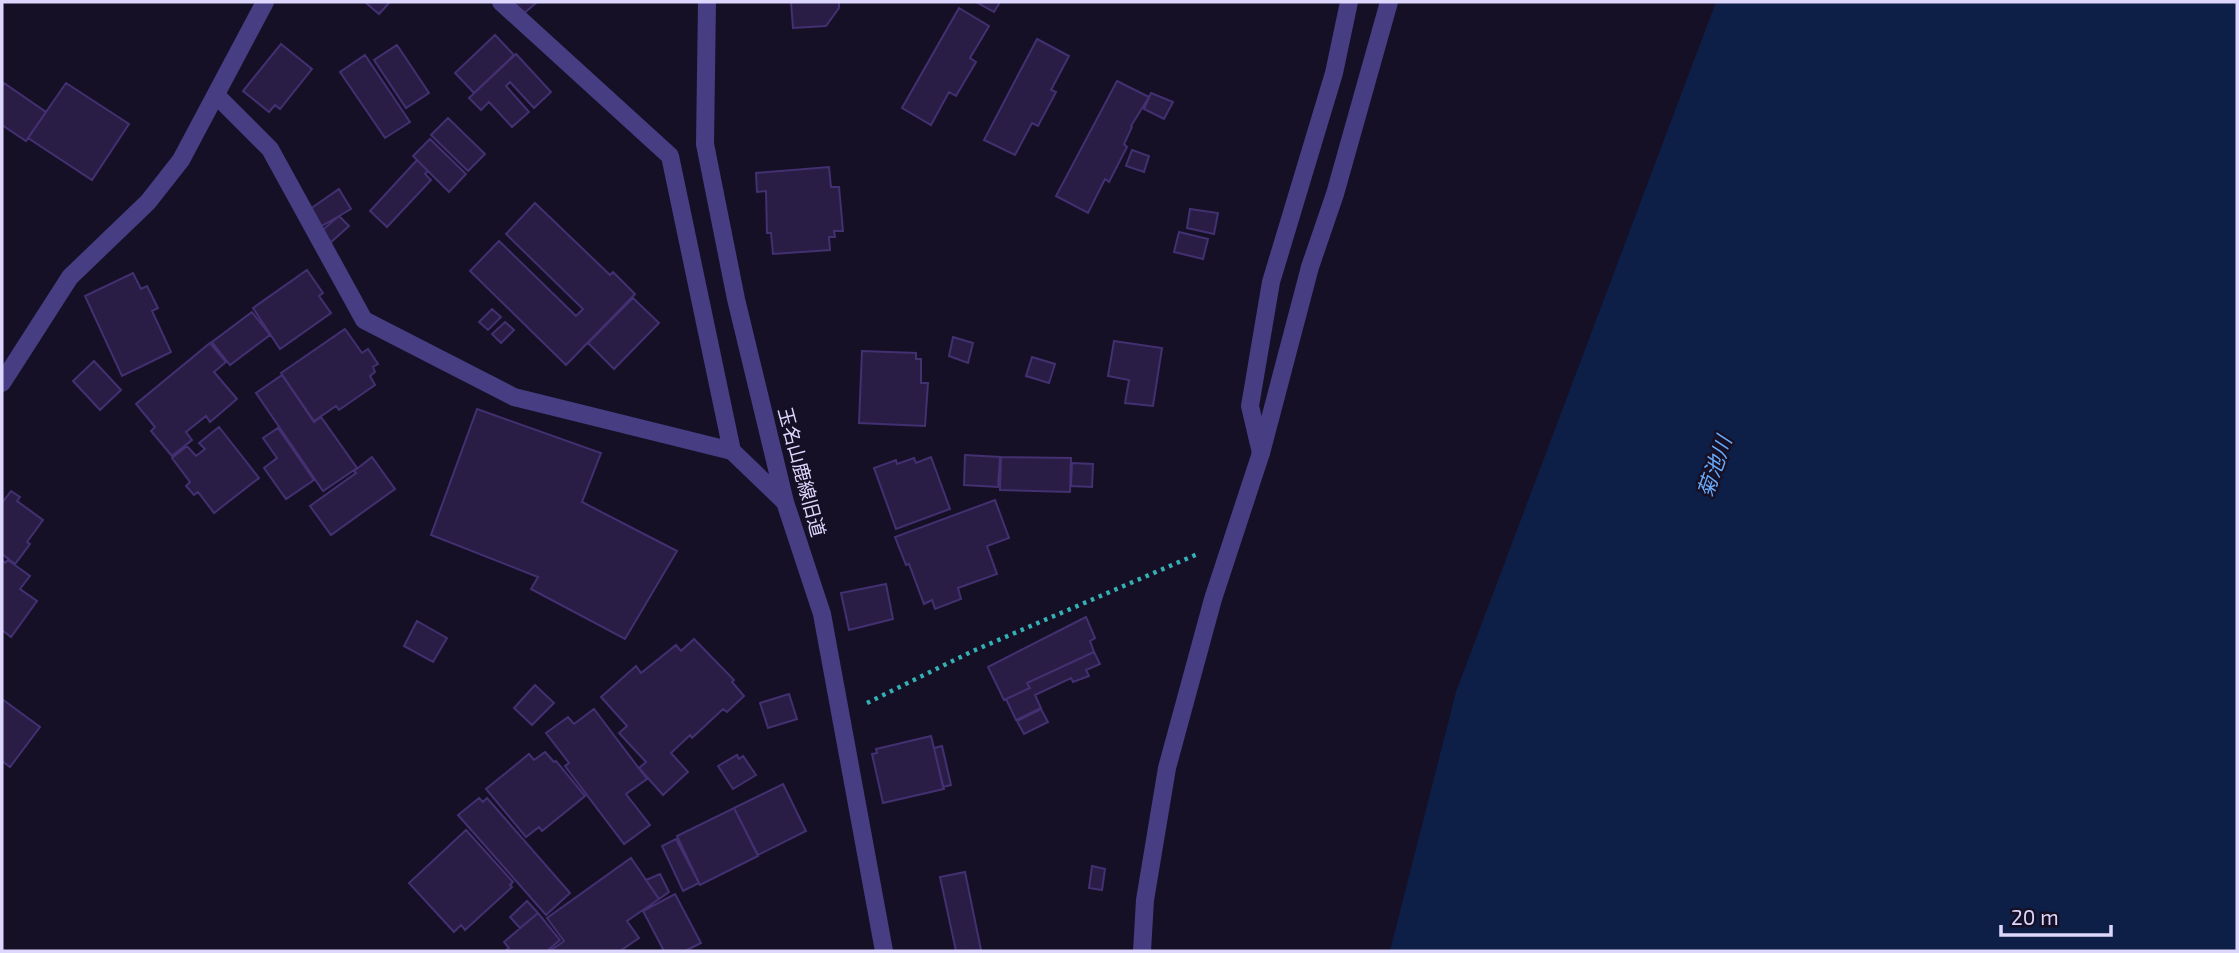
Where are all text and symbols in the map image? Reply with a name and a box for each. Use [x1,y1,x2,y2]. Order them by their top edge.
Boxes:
street label: 玉名山鹿線旧道 [774,405,831,539]
water label: 菊池川 [1692,431,1736,500]
scale bar [2001,894,2111,938]
text: 20 m [2011,904,2059,929]

